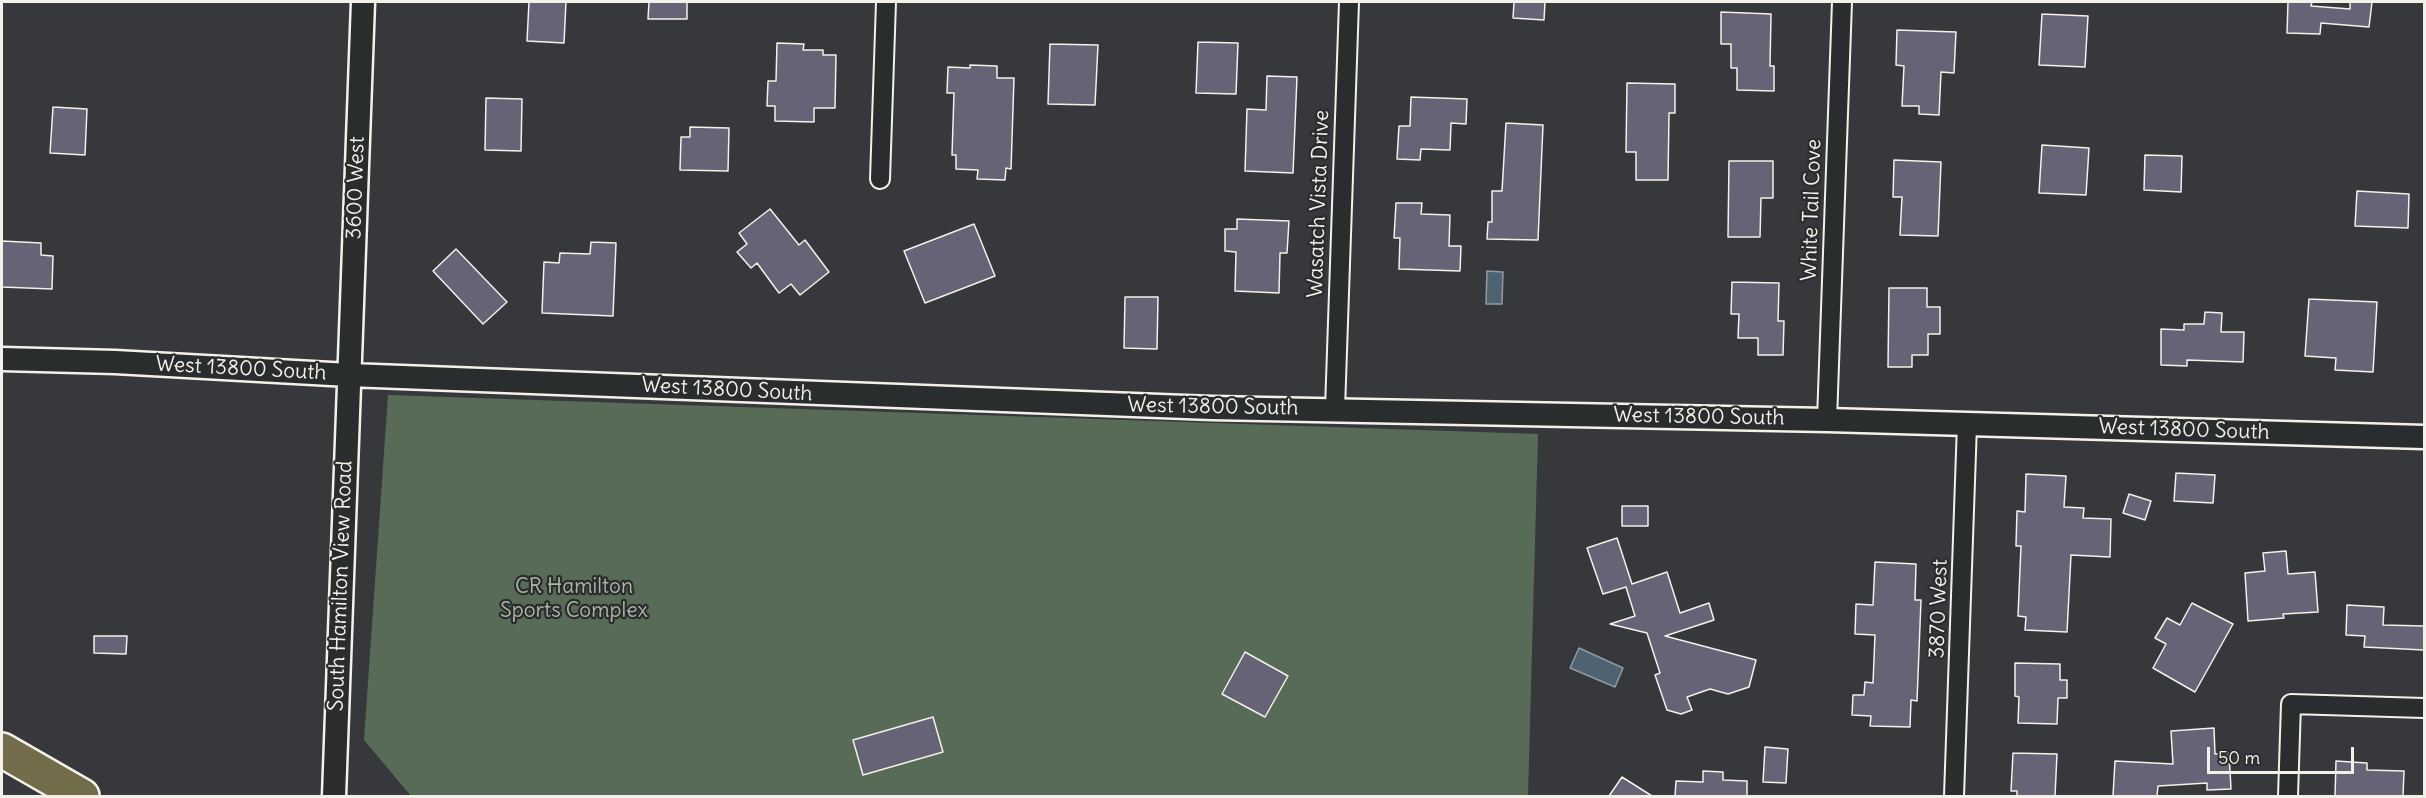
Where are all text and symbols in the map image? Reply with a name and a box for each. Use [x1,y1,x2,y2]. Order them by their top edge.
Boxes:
street label: Wasatch Vista Drive [1303,110,1335,298]
street label: 3600 West [342,136,370,240]
street label: White Tail Cove [1797,139,1827,281]
street label: West 13800 South [155,352,327,386]
street label: West 13800 South [641,373,813,407]
street label: West 13800 South [1127,393,1299,421]
street label: West 13800 South [1613,403,1785,431]
street label: West 13800 South [2098,414,2270,446]
street label: South Hamilton View Road [324,460,358,712]
street label: 3870 West [1925,559,1953,659]
park label: CR Hamilton Sports Complex [500,574,648,624]
scale bar [2210,735,2357,773]
text: 50 m [2218,746,2260,769]

